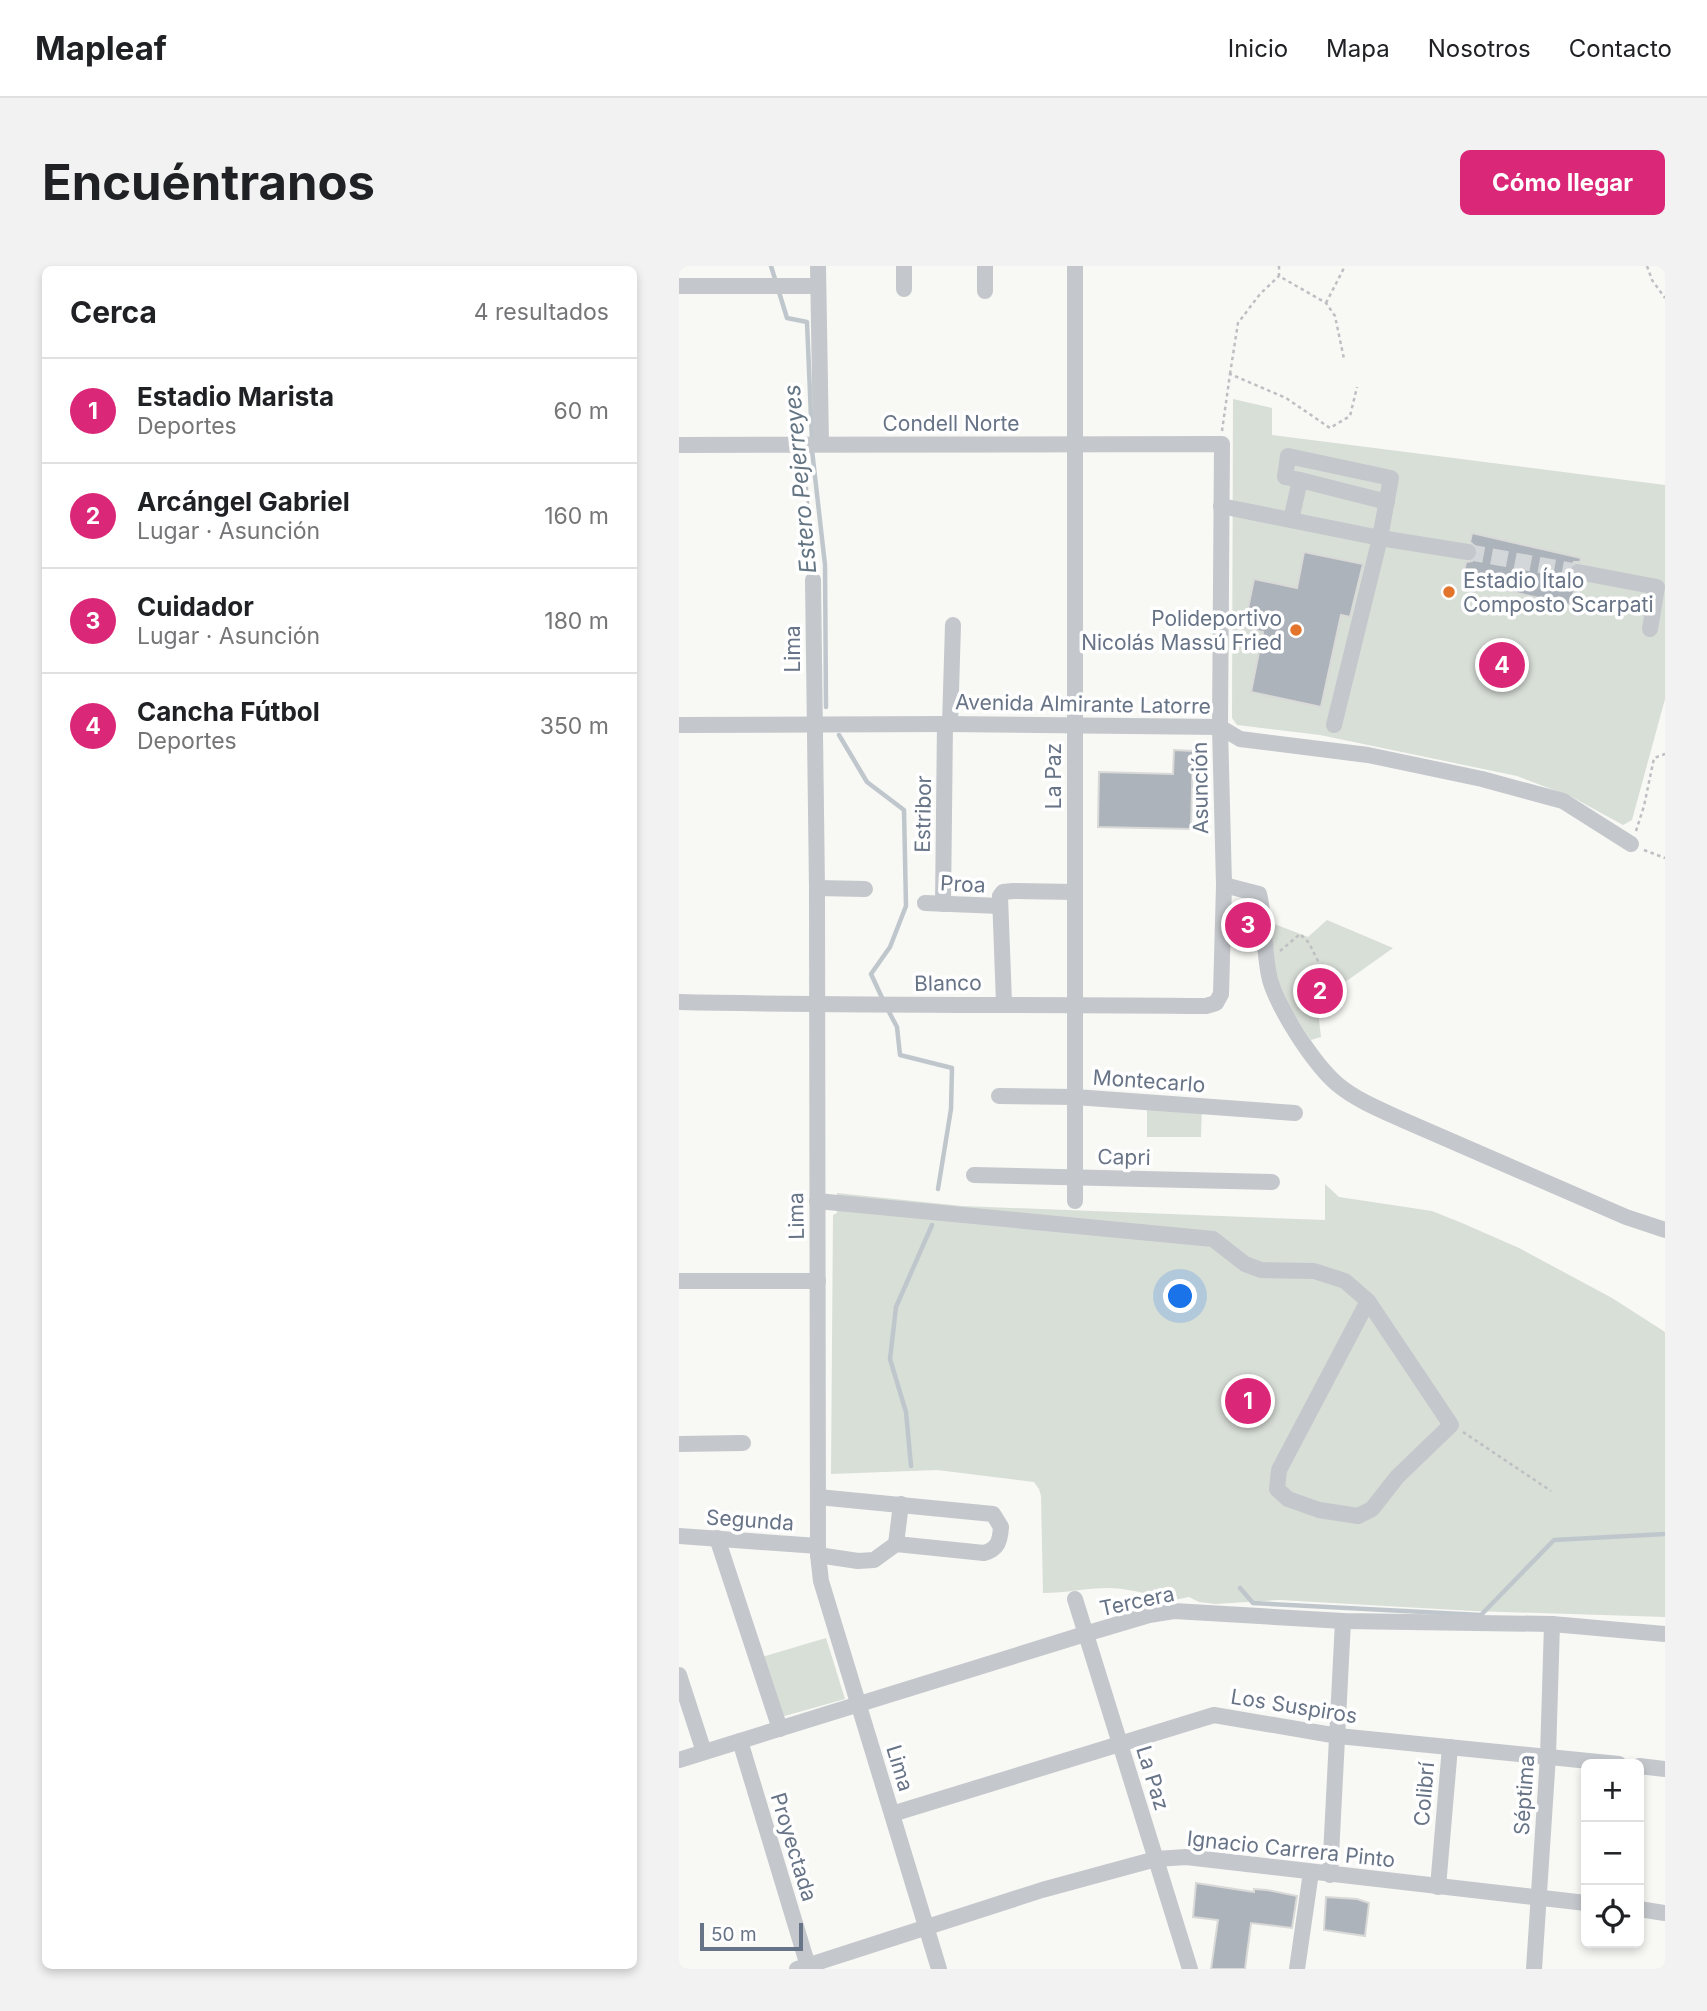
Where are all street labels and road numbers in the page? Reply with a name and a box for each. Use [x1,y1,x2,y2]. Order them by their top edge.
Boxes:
street label: Condell Norte [882,411,1020,436]
street label: Lima [780,625,805,673]
street label: Avenida Almirante Latorre [955,689,1211,719]
street label: Asunción [1187,742,1213,834]
street label: La Paz [1041,743,1066,809]
street label: Estribor [910,775,936,853]
street label: Proa [940,870,986,898]
street label: Blanco [914,970,982,996]
street label: Montecarlo [1092,1065,1206,1097]
street label: Capri [1097,1144,1151,1170]
street label: Lima [783,1192,809,1240]
street label: Segunda [705,1504,795,1536]
street label: Tercera [1097,1581,1177,1621]
street label: Los Suspiros [1229,1684,1359,1728]
street label: Lima [881,1742,919,1794]
street label: La Paz [1131,1743,1175,1813]
street label: Séptima [1509,1754,1539,1836]
street label: Colibrí [1409,1760,1439,1827]
street label: Proyectada [766,1790,822,1904]
street label: Ignacio Carrera Pinto [1186,1826,1396,1872]

